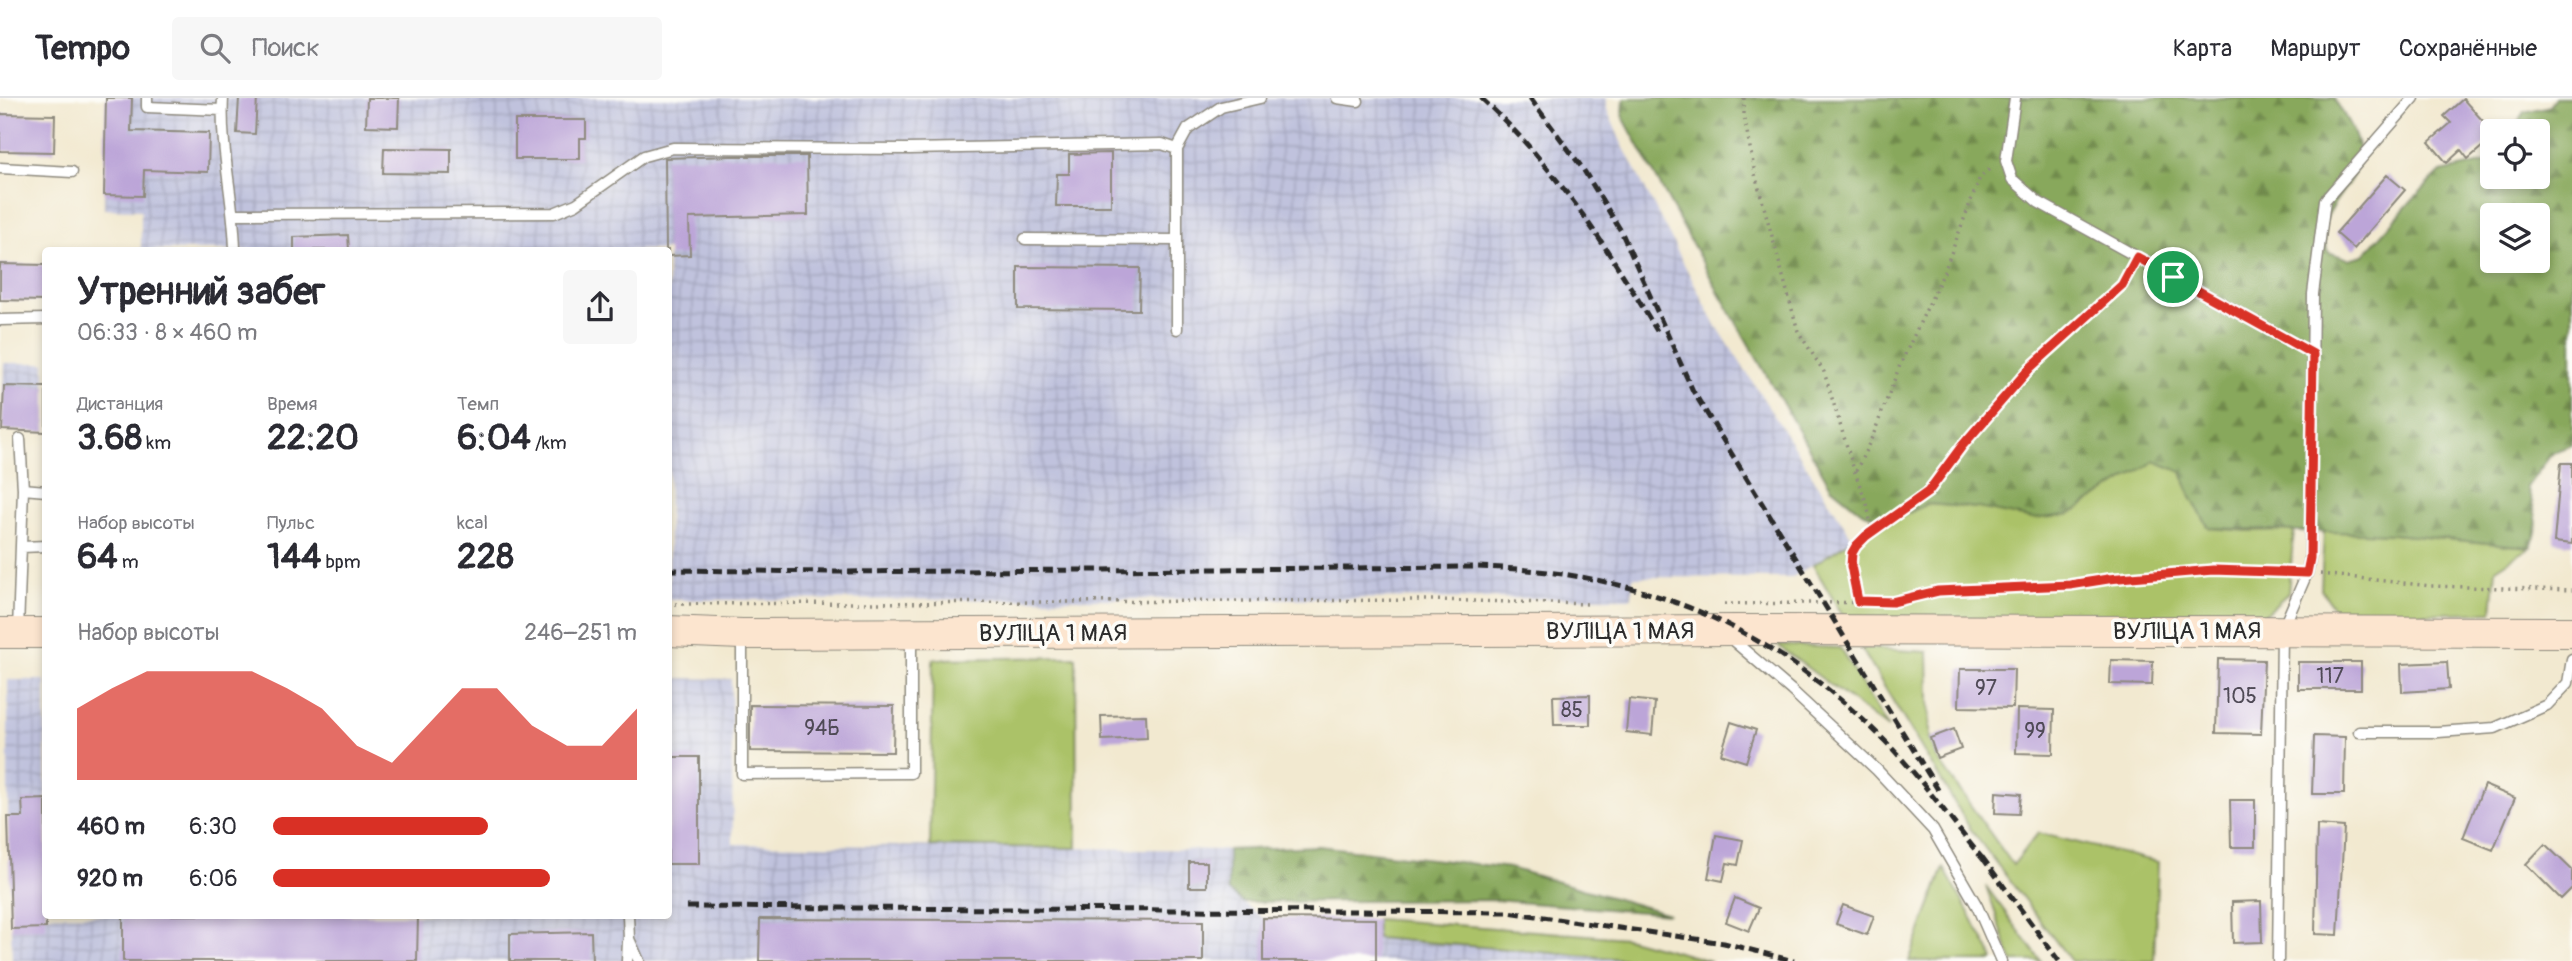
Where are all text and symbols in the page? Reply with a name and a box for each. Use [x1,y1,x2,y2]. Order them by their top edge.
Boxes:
search box [172,17,662,80]
text: Tempo [35,28,130,69]
icon: search [196,29,234,67]
text: Поиск [252,32,320,64]
text: Карта [2173,34,2232,63]
text: Маршрут [2270,34,2361,63]
text: Сохранённые [2399,34,2537,63]
map controls [2480,119,2550,273]
button: locate [2480,119,2550,189]
button: layers [2480,203,2550,273]
pin [2143,247,2203,307]
icon: arrive [2154,258,2192,296]
text: Утренний забег [77,268,325,316]
button: share [563,270,637,344]
text: 06:33 · 8 × 460 m [77,318,257,347]
text: Дистанция [77,392,163,416]
text: Время [267,392,318,416]
text: Темп [457,392,499,416]
text: 3.68 [77,416,142,460]
text: 22:20 [267,416,359,460]
text: 6:04 [457,416,531,460]
text: km [142,431,171,455]
text: /km [531,431,567,455]
text: Набор высоты [77,511,195,535]
text: Пульс [267,511,315,535]
text: kcal [457,511,488,535]
text: 64 [77,535,118,579]
text: 144 [267,535,321,579]
text: 228 [457,535,514,579]
text: m [118,550,139,574]
text: bpm [321,550,361,574]
street label: ВУЛІЦА 1 МАЯ [1546,617,1694,646]
street label: ВУЛІЦА 1 МАЯ [2113,617,2261,646]
text: Набор высоты [77,618,219,647]
text: 246–251 m [524,618,637,647]
street label: ВУЛІЦА 1 МАЯ [979,619,1127,648]
house number: 117 [2316,663,2344,690]
house number: 97 [1975,675,1997,702]
house number: 105 [2223,683,2257,710]
house number: 85 [1561,697,1583,724]
house number: 94Б [804,715,840,742]
house number: 99 [2024,718,2046,745]
text: 460 m [77,812,145,841]
text: 6:30 [189,812,237,841]
text: 920 m [77,864,143,893]
text: 6:06 [189,864,238,893]

